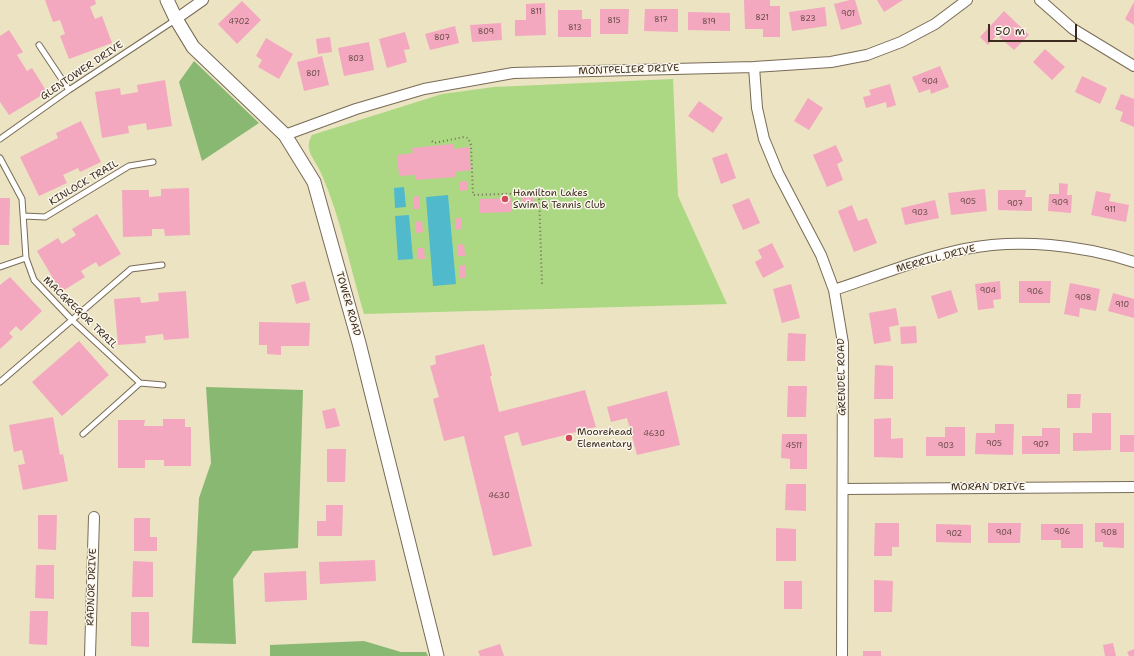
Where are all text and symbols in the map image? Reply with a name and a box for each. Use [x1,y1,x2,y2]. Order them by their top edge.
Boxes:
house number: 811 [530,7,542,17]
house number: 901 [841,9,855,19]
house number: 821 [755,13,769,23]
house number: 823 [800,14,816,24]
house number: 817 [654,15,668,25]
house number: 815 [607,16,621,26]
scale bar [990,16,1079,42]
house number: 4702 [228,17,250,27]
house number: 819 [702,17,716,27]
house number: 813 [568,23,582,33]
text: 50 m [995,23,1025,39]
house number: 809 [478,27,494,37]
house number: 807 [434,33,450,43]
street label: GLENTOWER DRIVE [38,39,126,103]
house number: 803 [348,54,364,64]
street label: MONTPELIER DRIVE [578,62,680,78]
house number: 801 [306,69,320,79]
house number: 904 [922,77,938,87]
street label: KINLOCK TRAIL [47,158,121,208]
place label: Hamilton Lakes Swim & Tennis Club [513,187,605,210]
marker: Hamilton Lakes Swim & Tennis Club [500,194,510,204]
house number: 905 [960,197,976,207]
house number: 909 [1052,198,1068,208]
house number: 907 [1007,199,1023,209]
house number: 911 [1104,205,1116,215]
house number: 903 [912,208,928,218]
street label: MERRILL DRIVE [895,243,977,275]
street label: TOWER ROAD [333,270,363,338]
street label: MACGREGOR TRAIL [40,274,120,352]
house number: 904 [980,286,996,296]
house number: 906 [1027,287,1043,297]
house number: 908 [1075,293,1091,303]
house number: 910 [1115,300,1129,310]
street label: GRENDEL ROAD [835,338,849,416]
place label: Moorehead Elementary [577,426,632,450]
house number: 4630 [643,429,665,439]
marker: Moorehead Elementary [564,433,574,443]
house number: 905 [986,439,1002,449]
house number: 907 [1033,440,1049,450]
house number: 4511 [786,441,802,451]
house number: 903 [938,441,954,451]
street label: MORAN DRIVE [951,481,1025,493]
house number: 4630 [488,491,510,501]
house number: 906 [1054,527,1070,537]
house number: 904 [996,528,1012,538]
house number: 908 [1101,528,1117,538]
house number: 902 [946,529,962,539]
street label: RADNOR DRIVE [85,548,99,626]

